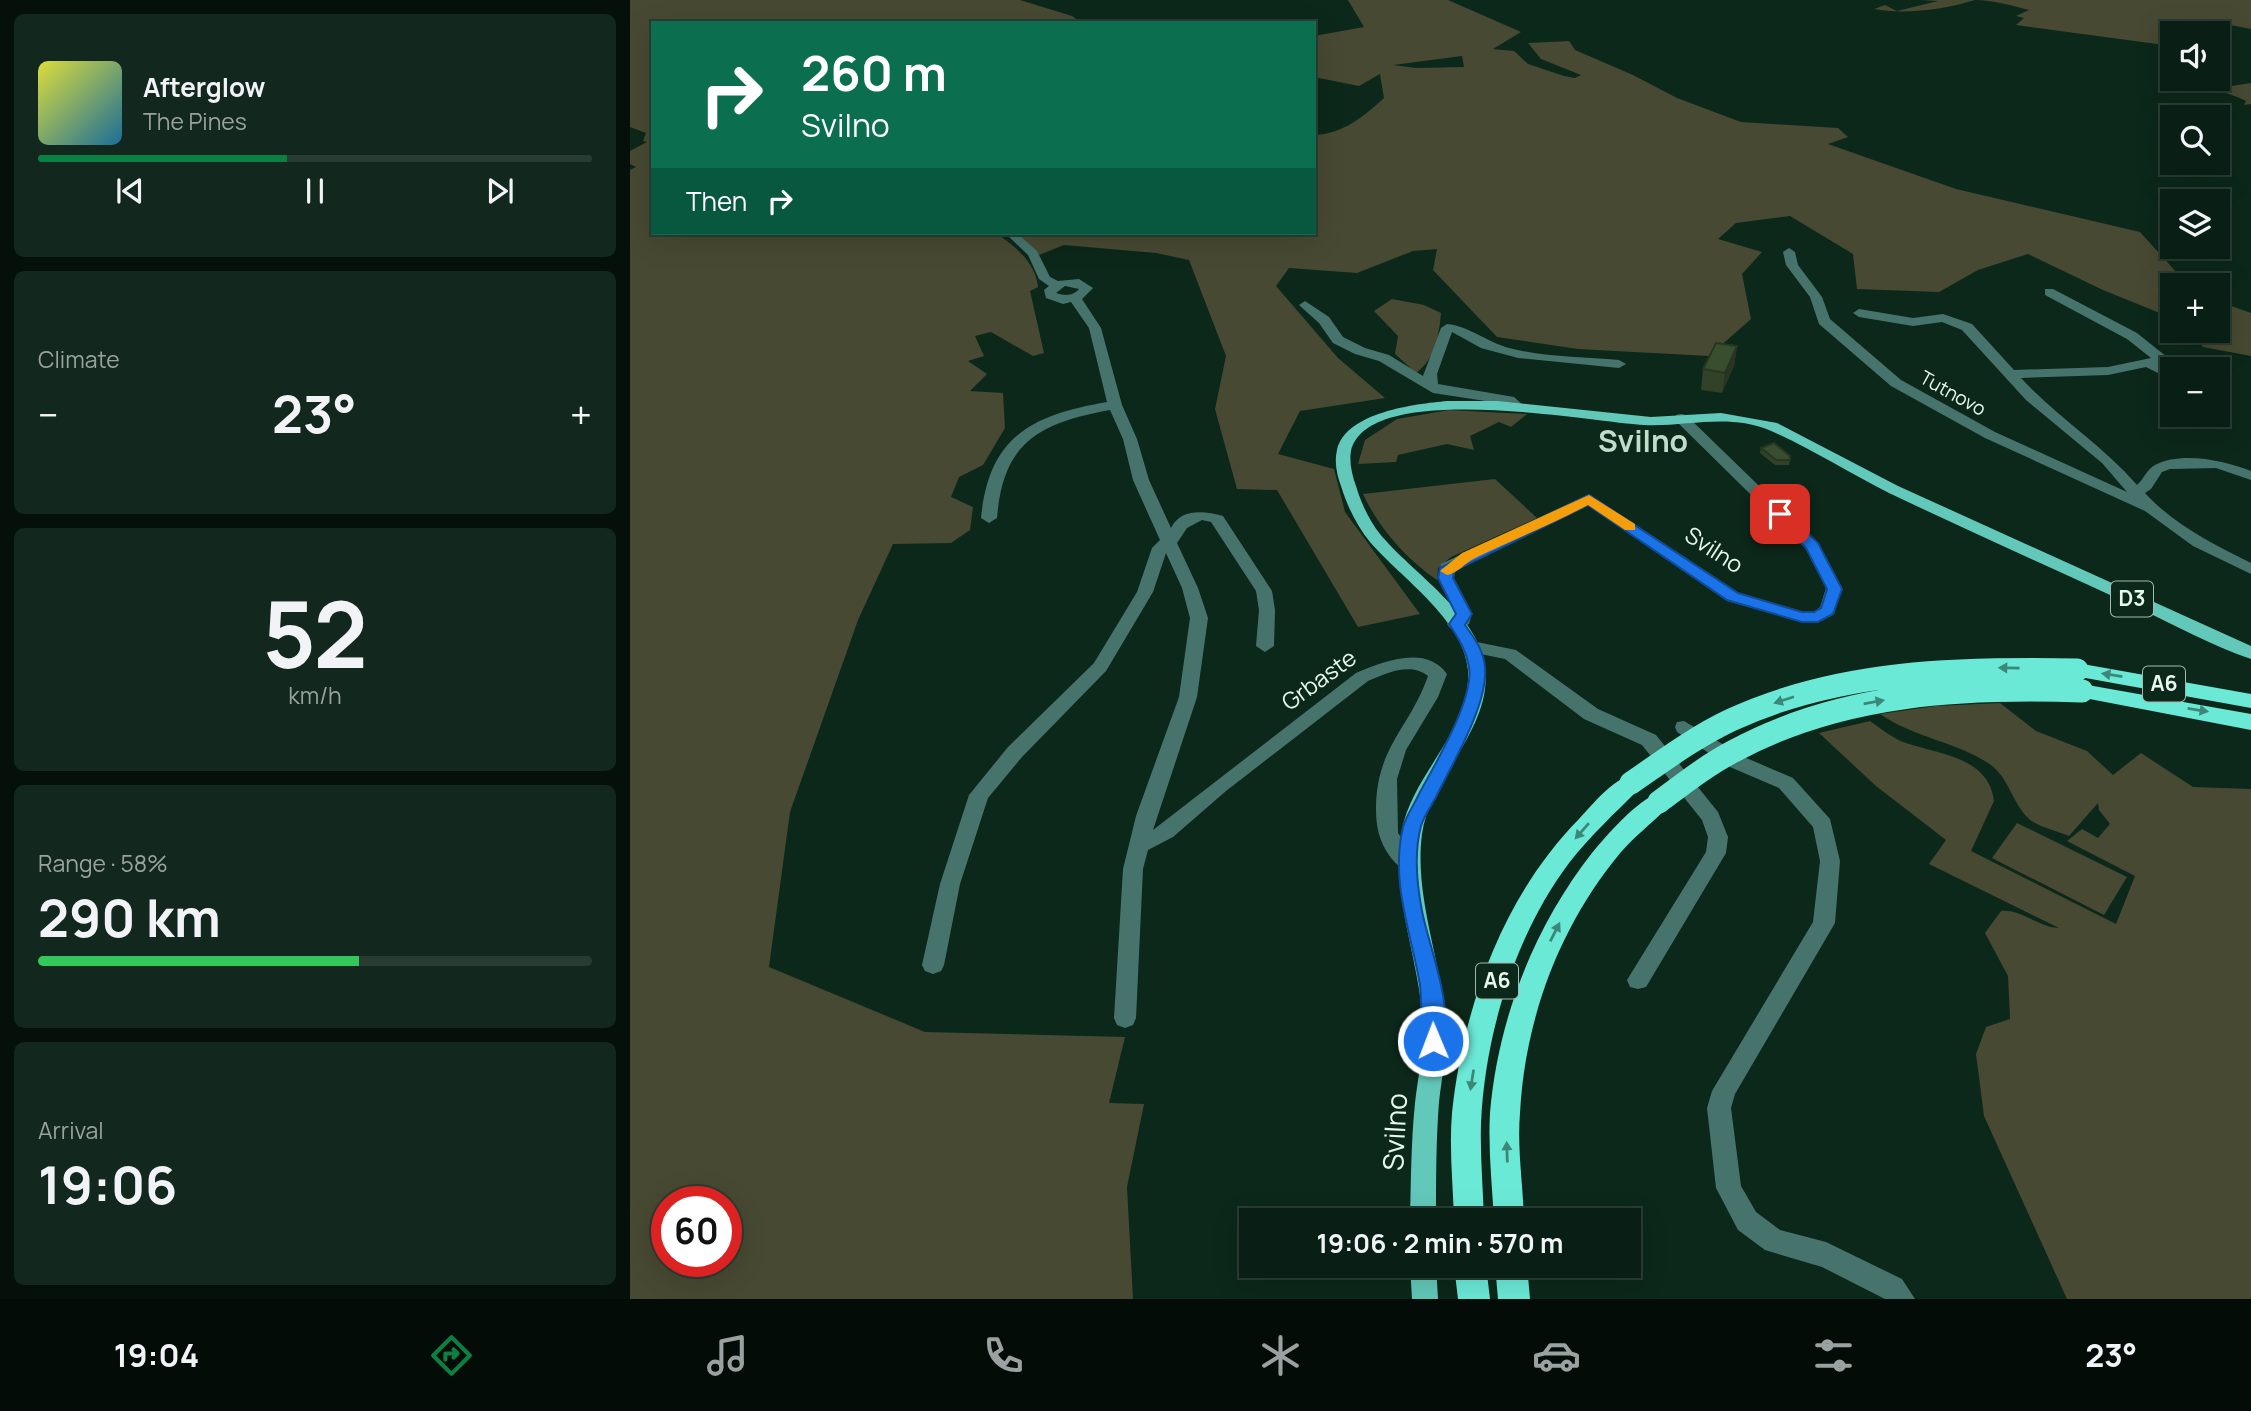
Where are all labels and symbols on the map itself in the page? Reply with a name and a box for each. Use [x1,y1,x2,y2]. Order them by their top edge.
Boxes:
street label: Tutnovo [1915,364,1991,422]
district label: Svilno [1598,420,1688,461]
pin [1750,484,1810,544]
street label: Svilno [1679,518,1750,580]
road number: D3 [2111,582,2153,616]
street label: Grbaste [1275,641,1362,717]
one-way arrow [1997,662,2019,674]
road number: A6 [2143,666,2185,702]
one-way arrow [2101,669,2123,680]
one-way arrow [1774,696,1795,706]
one-way arrow [1863,696,1885,707]
one-way arrow [2187,705,2209,716]
one-way arrow [1574,822,1590,840]
one-way arrow [1549,922,1560,942]
road number: A6 [1476,964,1518,998]
position arrow [1396,1004,1470,1078]
one-way arrow [1466,1069,1477,1091]
street label: Svilno [1373,1092,1415,1172]
one-way arrow [1501,1140,1512,1162]
speed limit sign: 60 [651,1186,742,1277]

